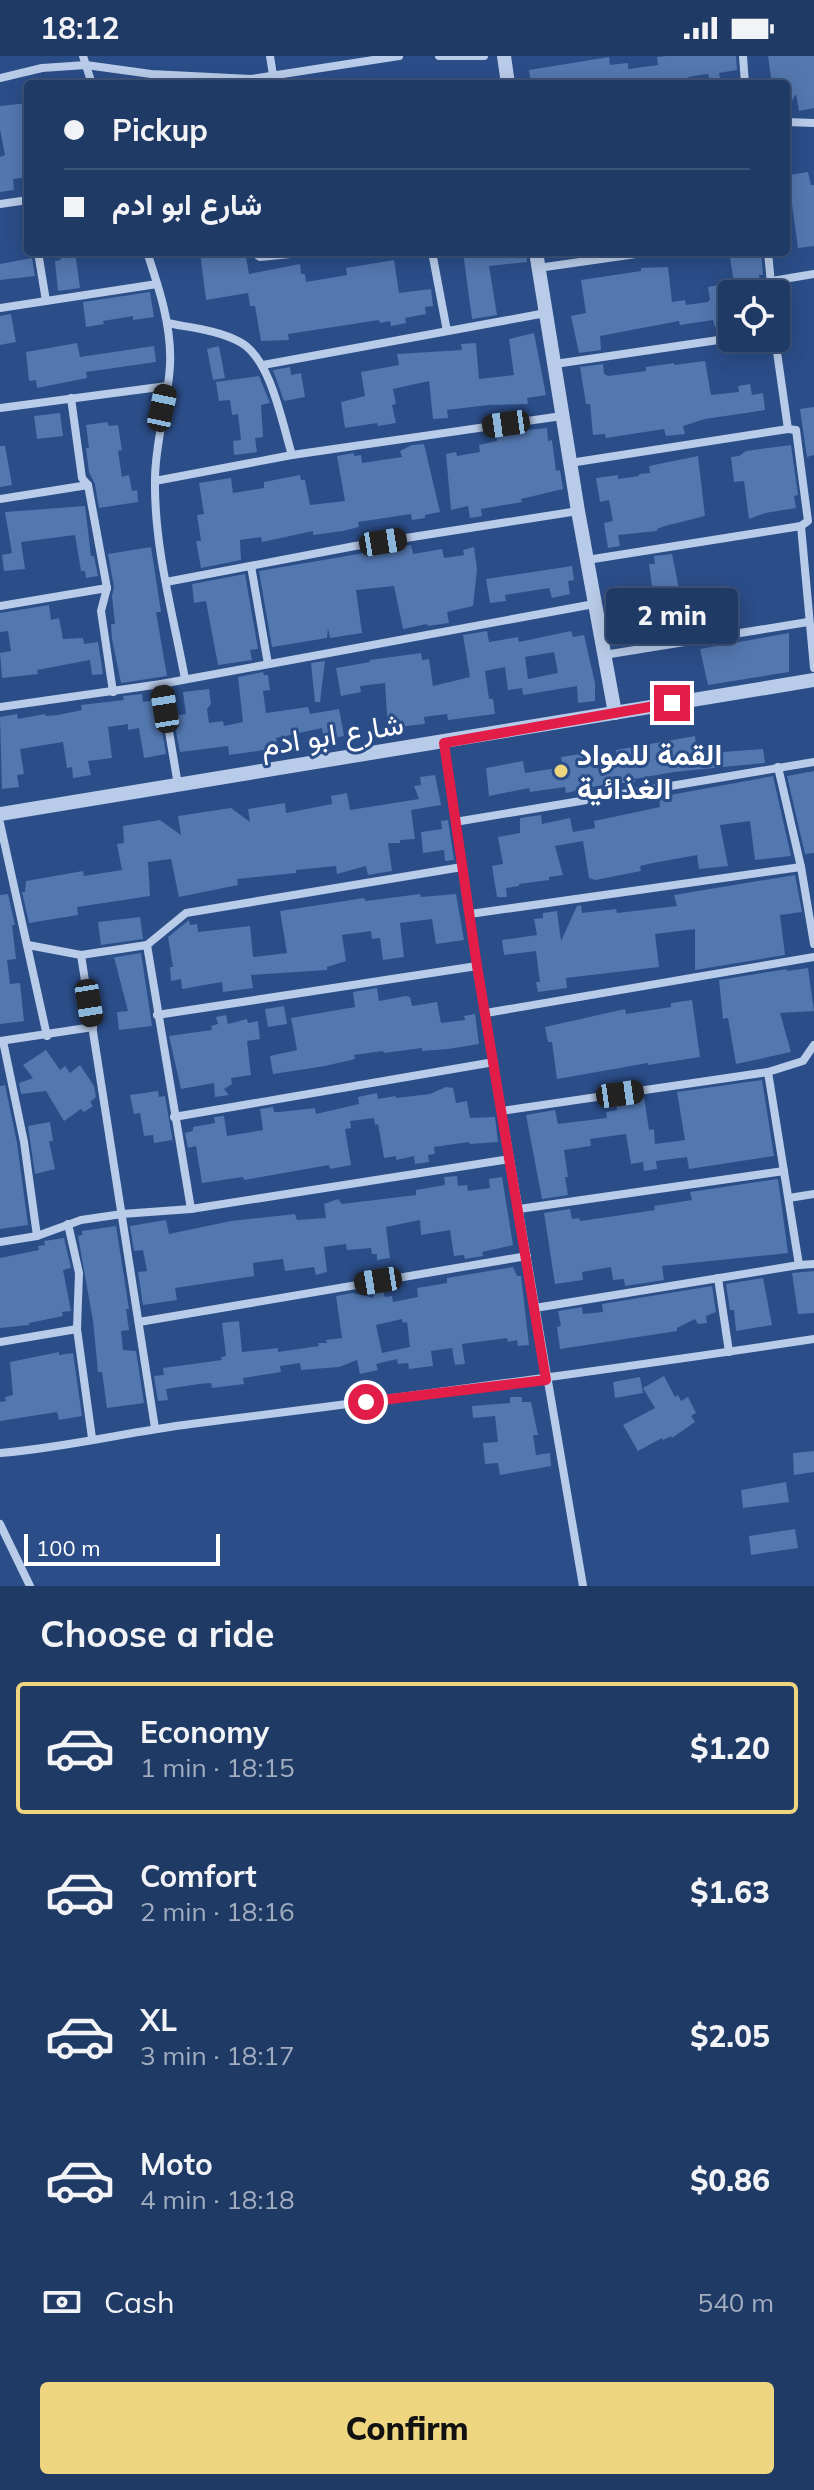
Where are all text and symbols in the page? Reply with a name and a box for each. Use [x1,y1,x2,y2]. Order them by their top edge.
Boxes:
text: 18:12 [40,9,119,47]
text: Pickup [112,111,208,149]
text: شارع ابو ادم [112,185,262,223]
map controls [718,280,790,352]
button: locate [718,280,790,352]
car [145,382,179,434]
car [481,409,531,439]
car [357,526,409,558]
callout: 2 min [606,587,738,643]
text: 2 min [637,599,707,632]
car [149,683,181,735]
route end [654,685,690,721]
street label: شارع ابو ادم [258,704,407,766]
place label: القمة للمواد الغذائية [577,735,722,807]
marker: القمة للمواد الغذائية [552,762,570,780]
car [73,977,105,1029]
car [595,1079,645,1109]
car [352,1265,404,1297]
route start [348,1384,384,1420]
scale bar [24,1530,220,1566]
text: 100 m [36,1534,101,1562]
text: Choose a ride [40,1611,274,1656]
icon: car [44,1712,116,1784]
text: Economy [140,1713,269,1751]
text: $1.20 [690,1729,770,1767]
text: 1 min · 18:15 [140,1751,295,1784]
icon: car [44,1856,116,1928]
text: Comfort [140,1857,257,1895]
text: $1.63 [690,1873,770,1911]
text: 2 min · 18:16 [140,1895,295,1928]
icon: car [44,2000,116,2072]
text: XL [140,2001,177,2039]
text: $2.05 [690,2017,770,2055]
text: 3 min · 18:17 [140,2039,295,2072]
icon: car [44,2144,116,2216]
text: Moto [140,2145,213,2183]
text: $0.86 [690,2161,770,2199]
text: 4 min · 18:18 [140,2183,295,2216]
icon: cash [40,2280,84,2324]
text: Cash [104,2283,175,2321]
text: 540 m [698,2286,774,2319]
button: Confirm [40,2382,774,2474]

